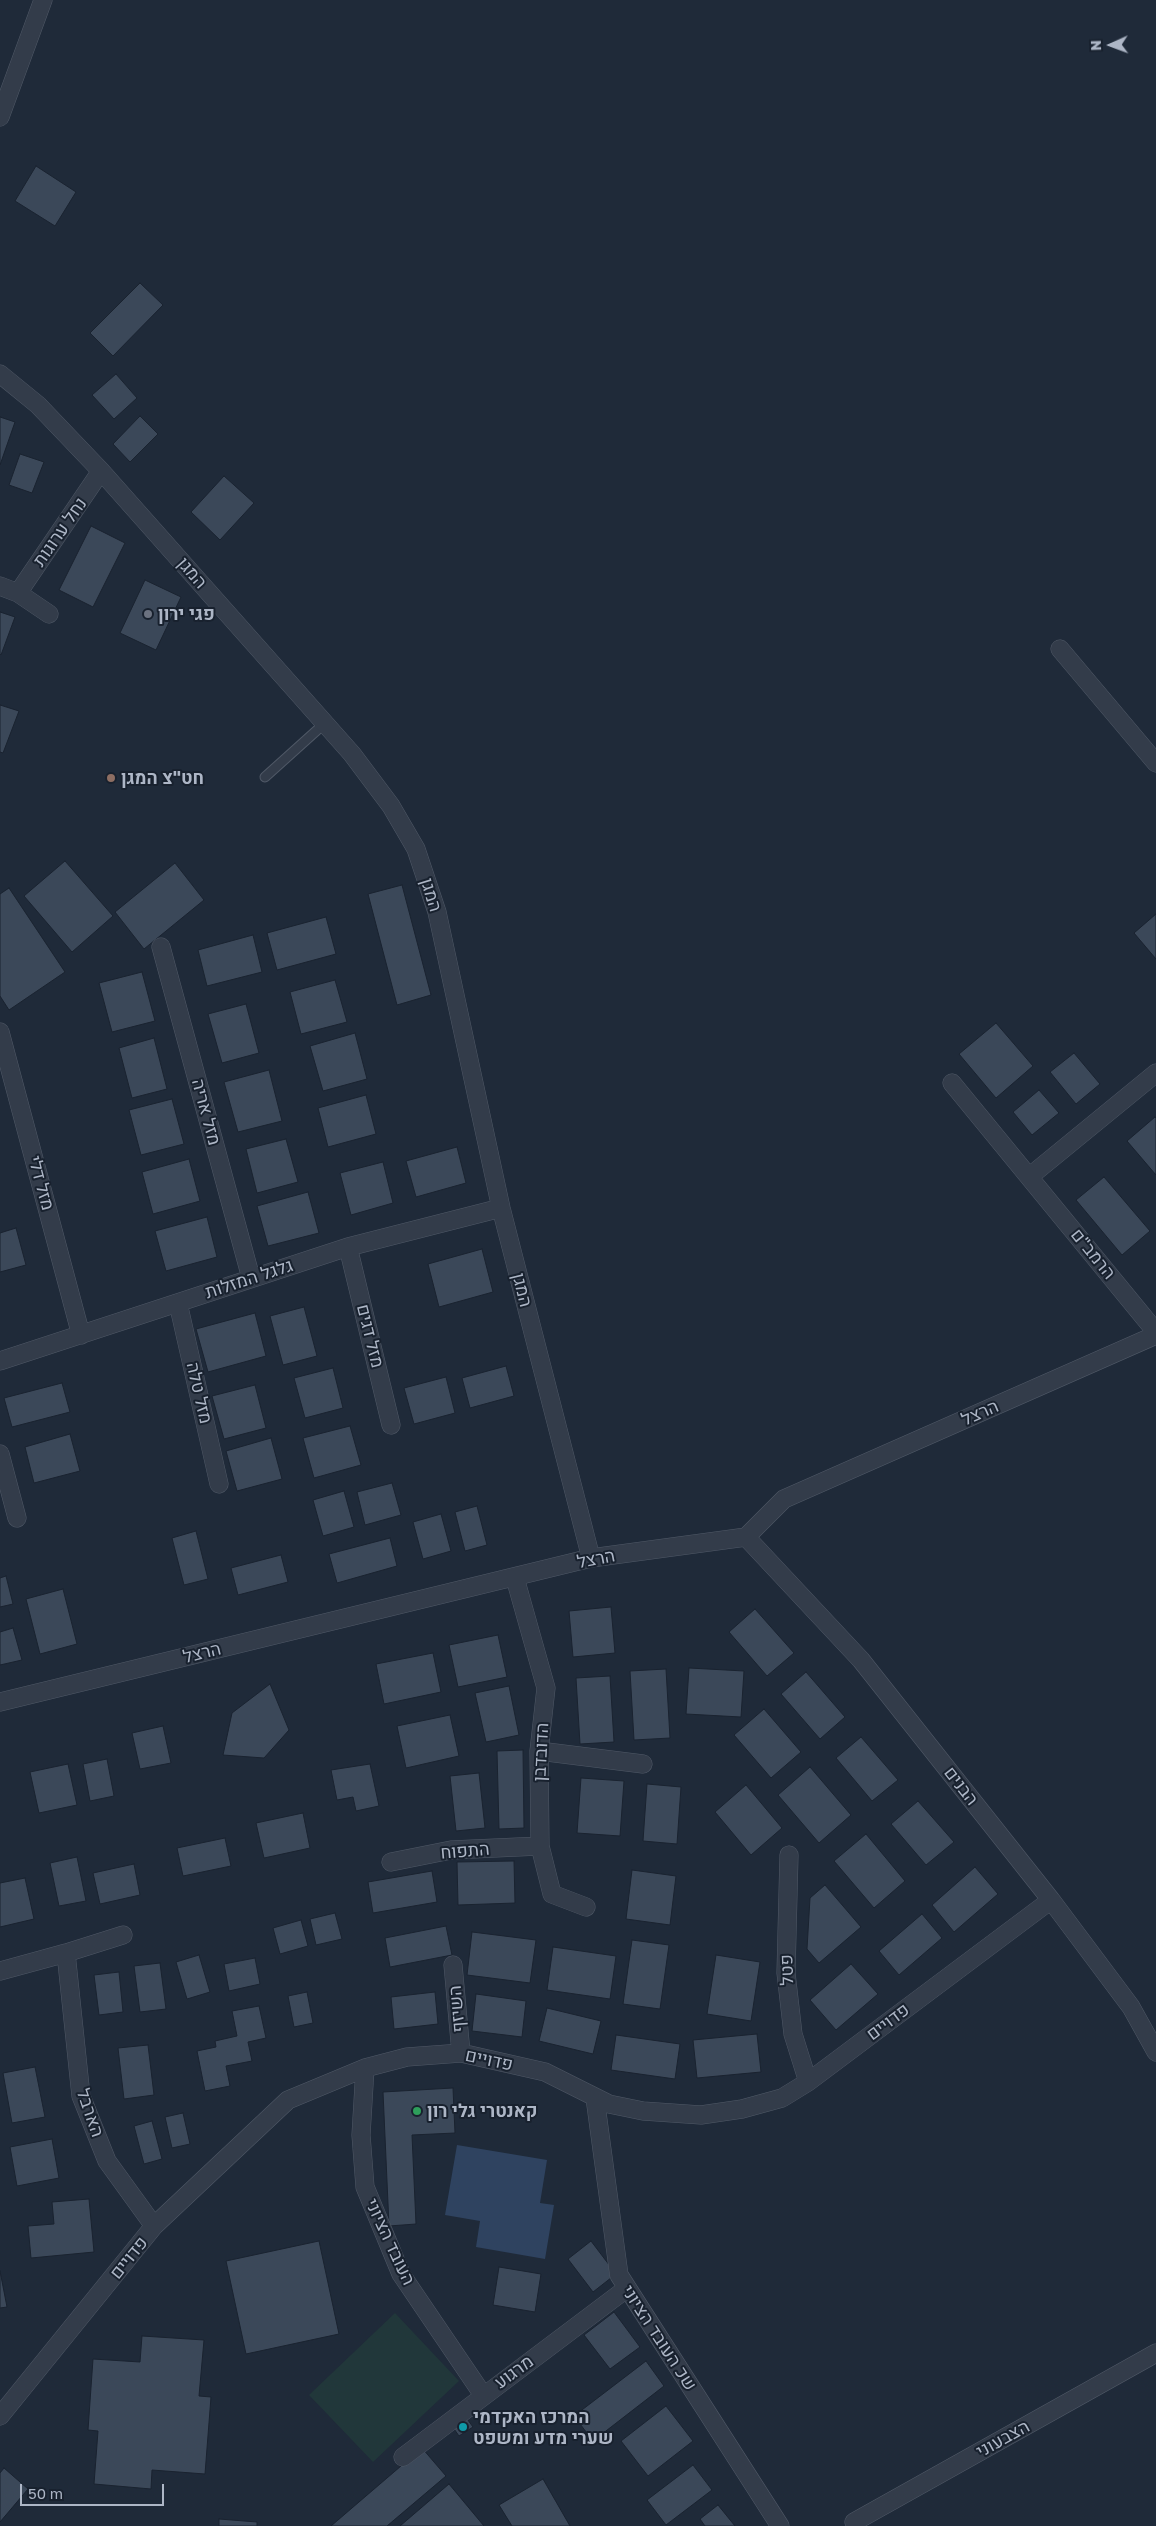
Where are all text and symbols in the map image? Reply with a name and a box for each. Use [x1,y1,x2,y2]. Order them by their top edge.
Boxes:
north arrow [1086,20,1136,70]
text: N [1087,40,1104,51]
street label: נחל ערוגות [28,493,92,571]
street label: המגן [173,553,211,593]
place label: פגי ירון [158,603,215,625]
marker: פגי ירון [142,608,154,620]
place label: חט"צ המגן [121,767,204,789]
marker: חט"צ המגן [105,772,117,784]
street label: המגן [416,876,446,914]
street label: מזל אריה [187,1076,225,1148]
street label: מזל דלי [23,1153,59,1213]
street label: הרמב"ם [1066,1224,1120,1284]
street label: גלגל המזלות [202,1255,296,1303]
street label: המגן [507,1271,537,1309]
street label: מזל דגים [352,1302,388,1370]
street label: מזל טלה [181,1360,217,1426]
street label: הרצל [958,1395,1002,1431]
street label: הרצל [575,1545,617,1573]
street label: הרצל [181,1638,223,1668]
street label: הדובדבן [529,1722,553,1782]
street label: הבנים [939,1762,983,1810]
street label: התפוח [439,1838,491,1864]
street label: פטל [776,1954,798,1986]
street label: השיזף [444,1984,470,2034]
street label: פדויים [862,1999,914,2045]
street label: פדויים [463,2044,515,2076]
street label: הארבל [72,2086,108,2140]
place label: קאנטרי גלי רון [427,2100,537,2122]
marker: קאנטרי גלי רון [411,2105,423,2117]
street label: העובד הציוני [361,2195,419,2289]
street label: פדויים [105,2232,153,2284]
street label: שכ העובד הציוני [617,2281,701,2395]
street label: מרגוע [490,2351,538,2393]
place label: המרכז האקדמי שערי מדע ומשפט [473,2406,613,2448]
street label: הצבעוני [973,2416,1033,2462]
marker: המרכז האקדמי שערי מדע ומשפט [457,2421,469,2433]
scale bar [22,2474,166,2506]
text: 50 m [28,2484,63,2502]

